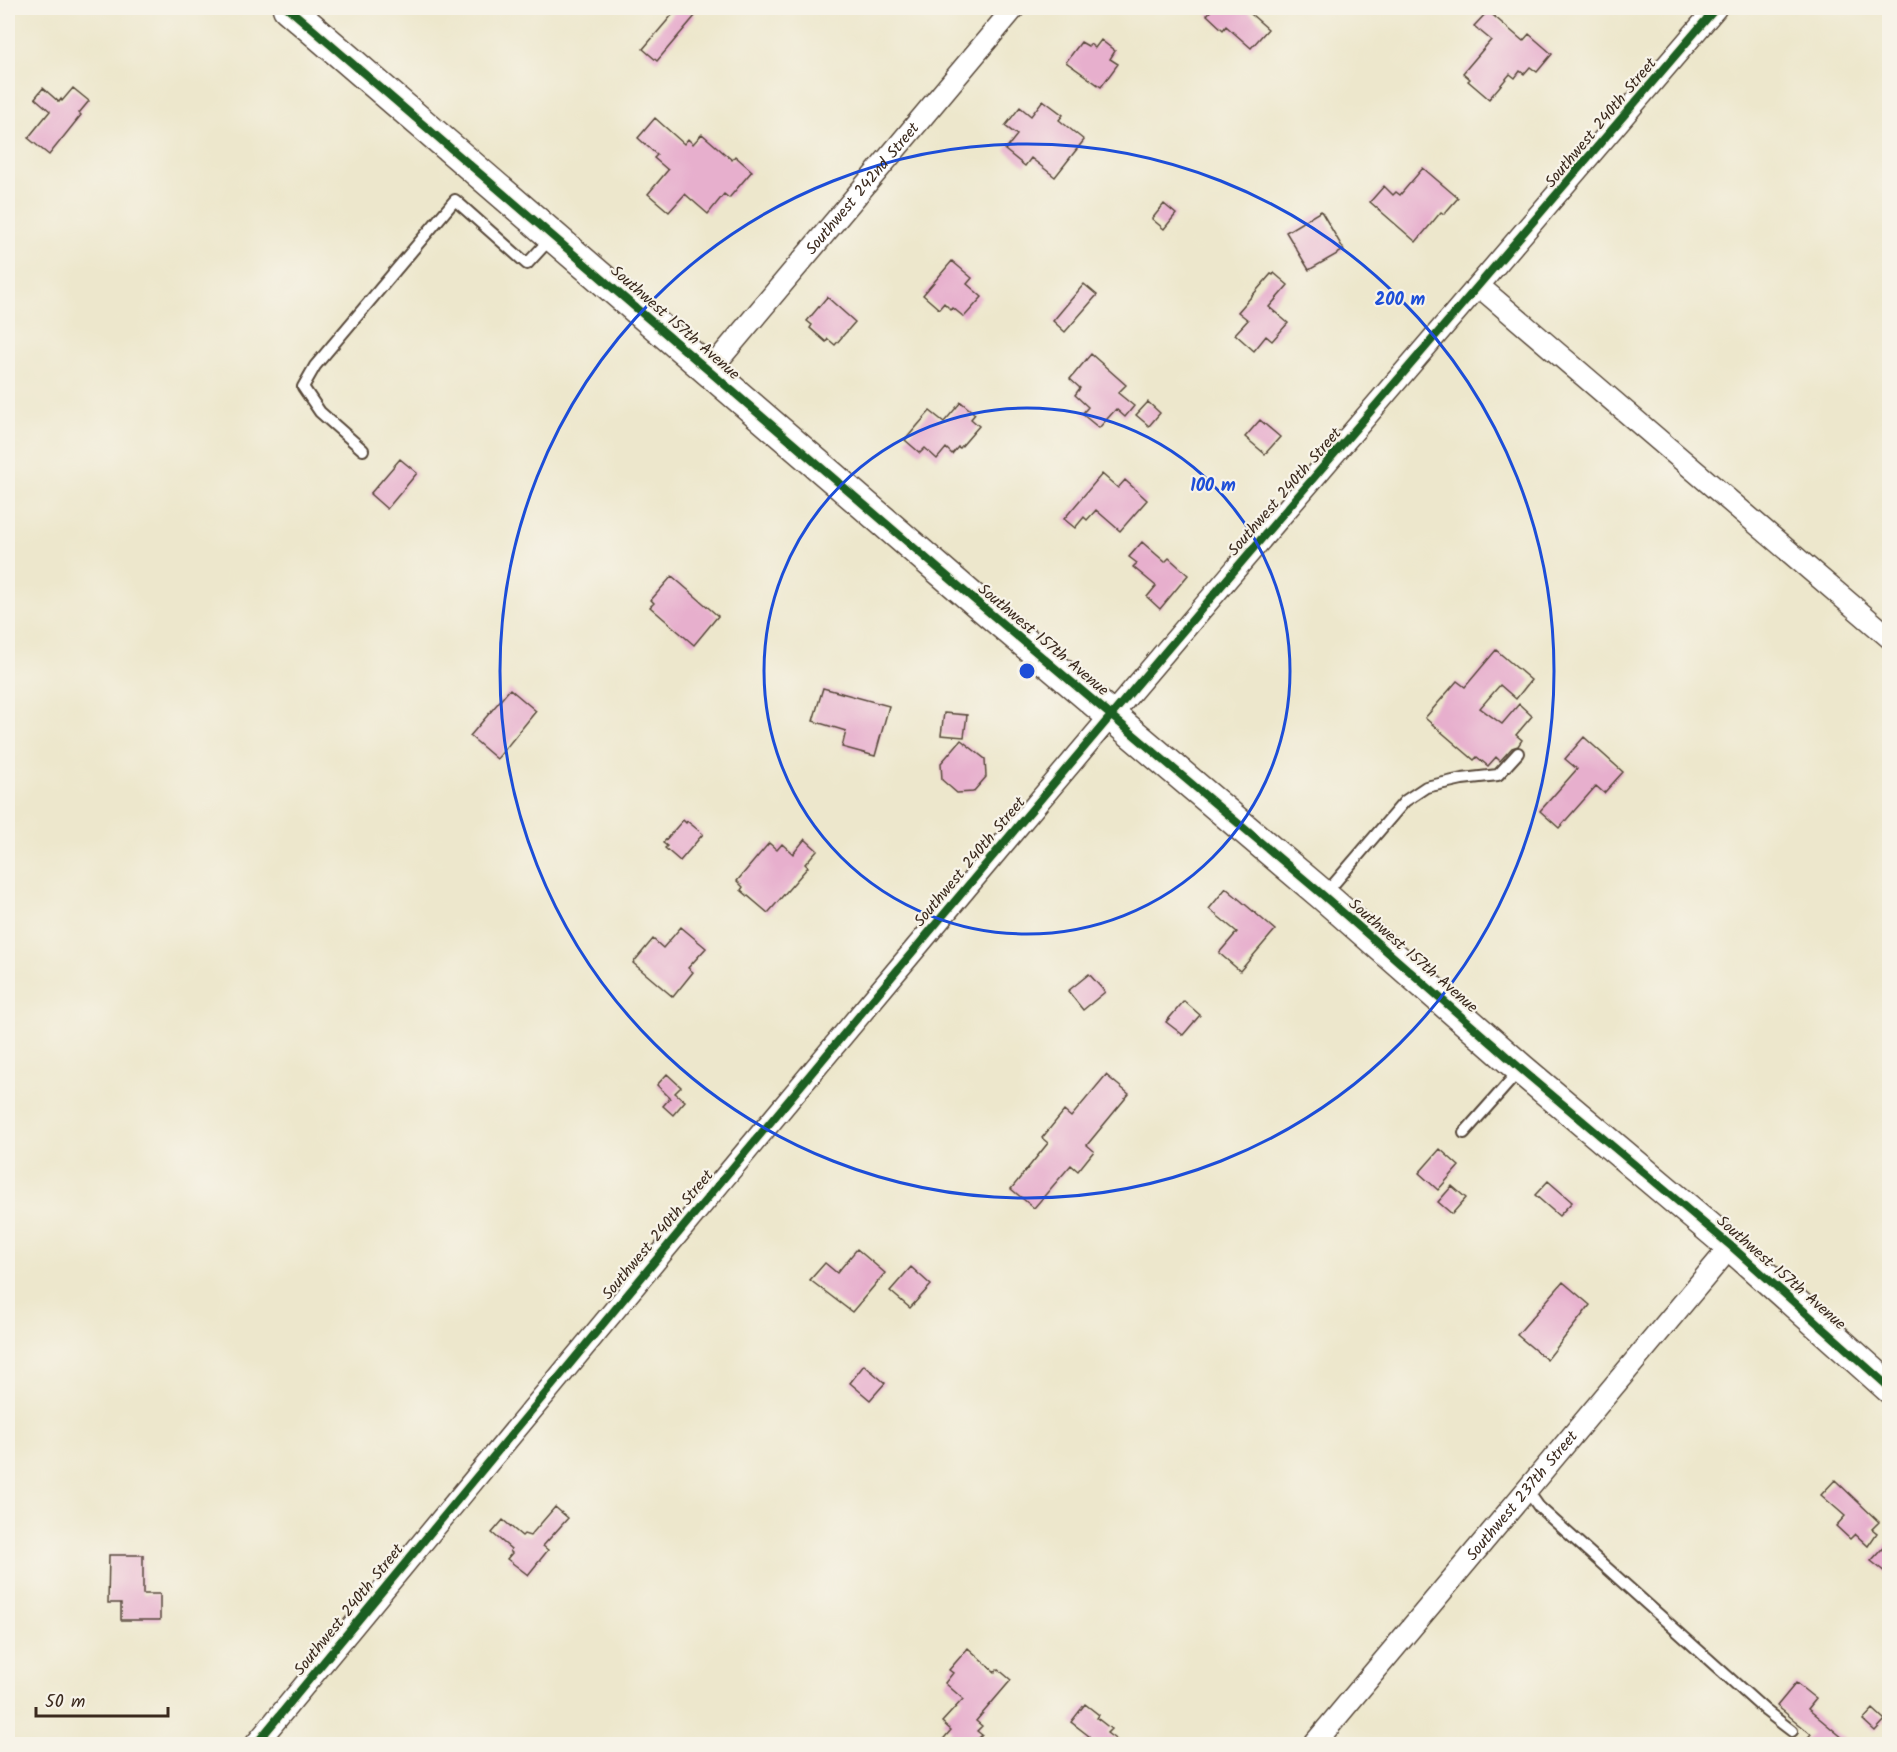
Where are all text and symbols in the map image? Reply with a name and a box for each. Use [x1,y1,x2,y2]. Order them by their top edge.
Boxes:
street label: Southwest 240th Street [1539,52,1664,194]
street label: Southwest 242nd Street [799,116,926,260]
street label: Southwest 157th Avenue [605,259,745,387]
text: 200 m [1375,286,1426,315]
street label: Southwest 240th Street [1222,422,1349,562]
text: 100 m [1190,472,1236,501]
street label: Southwest 157th Avenue [972,577,1114,703]
centre of rings [1017,661,1037,681]
street label: Southwest 240th Street [908,791,1033,933]
street label: Southwest 157th Avenue [1343,892,1483,1020]
street label: Southwest 240th Street [596,1164,721,1306]
street label: Southwest 157th Avenue [1711,1209,1851,1337]
street label: Southwest 237th Street [1460,1424,1585,1566]
street label: Southwest 240th Street [288,1538,411,1681]
scale bar [36,1680,168,1718]
text: 50 m [45,1688,85,1717]

